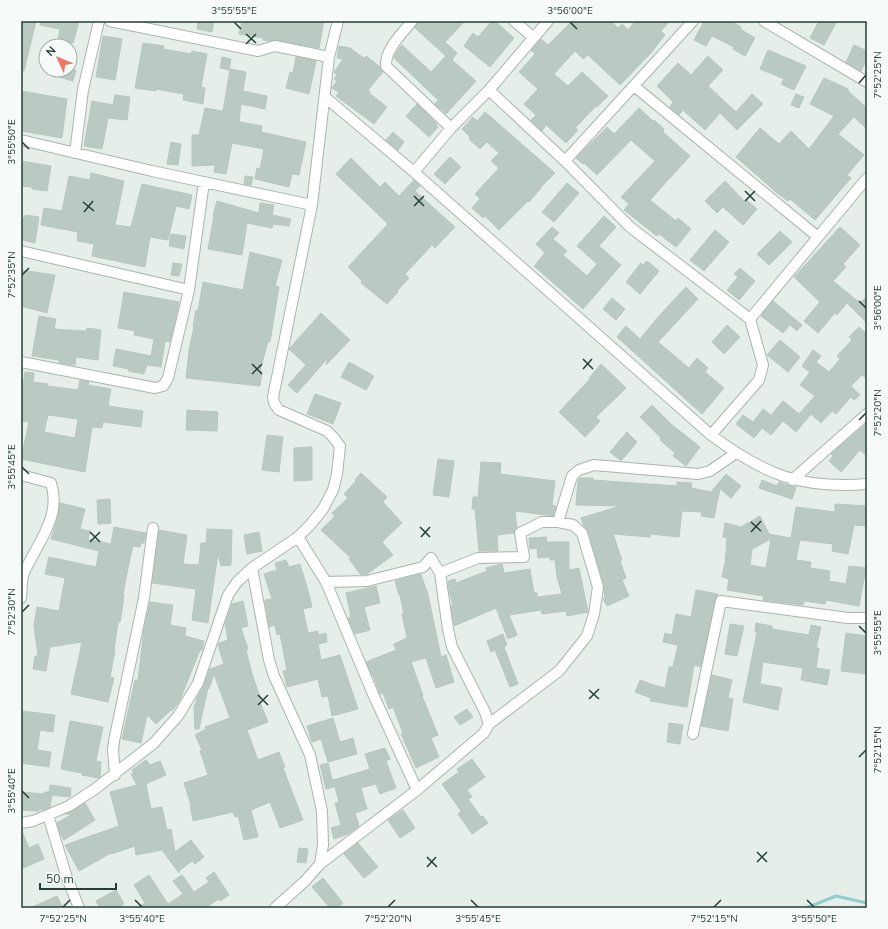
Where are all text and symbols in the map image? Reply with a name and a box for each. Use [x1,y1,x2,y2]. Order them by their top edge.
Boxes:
text: 3°55'55"E [211,4,257,18]
text: 3°56'00"E [547,4,593,18]
north arrow [38,38,78,78]
text: N [43,43,59,60]
text: 7°52'25"N [871,51,885,99]
text: 3°55'50"E [5,119,19,165]
text: 7°52'35"N [5,251,19,299]
text: 3°56'00"E [871,285,885,331]
text: 7°52'20"N [871,389,885,437]
text: 3°55'45"E [5,444,19,490]
text: 7°52'30"N [5,588,19,636]
text: 3°55'55"E [871,610,885,656]
text: 7°52'15"N [871,726,885,774]
text: 3°55'40"E [5,768,19,814]
scale bar [40,865,116,891]
text: 50 m [46,871,74,887]
text: 7°52'25"N [39,912,87,926]
text: 3°55'40"E [119,912,165,926]
text: 7°52'20"N [364,912,412,926]
text: 3°55'45"E [455,912,501,926]
text: 7°52'15"N [690,912,738,926]
text: 3°55'50"E [791,912,837,926]

